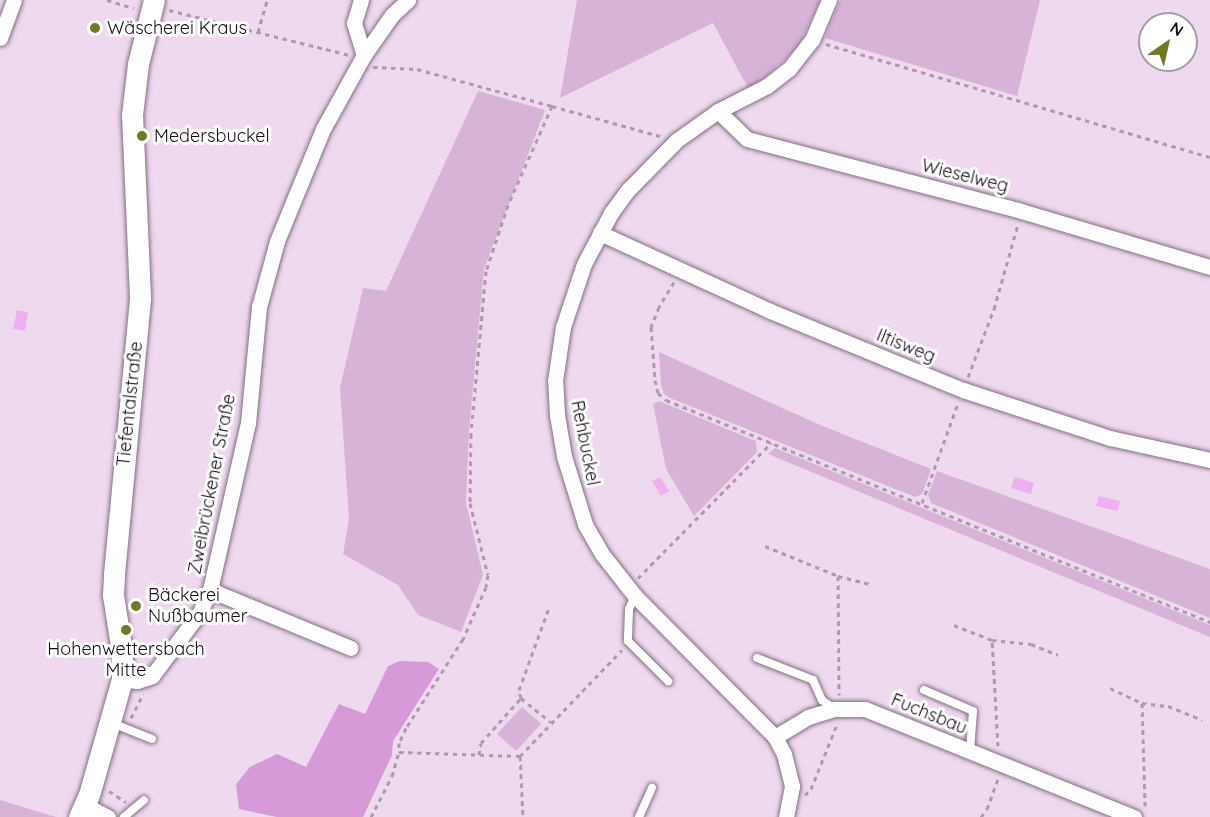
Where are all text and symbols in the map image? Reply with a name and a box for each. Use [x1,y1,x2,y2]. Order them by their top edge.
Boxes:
north arrow [1138,12,1198,72]
place label: Wäscherei Kraus [107,17,247,39]
text: N [1166,17,1187,40]
marker: Wäscherei Kraus [88,21,102,35]
place label: Medersbuckel [154,125,270,147]
marker: Medersbuckel [135,129,149,143]
street label: Wieselweg [919,155,1011,197]
street label: Iltisweg [873,324,939,368]
street label: Tiefentalstraße [113,340,147,468]
street label: Zweibrückener Straße [184,392,240,576]
street label: Rehbuckel [566,399,604,487]
place label: Bäckerei Nußbaumer [148,585,248,628]
marker: Bäckerei Nußbaumer [129,599,143,613]
marker: Hohenwettersbach Mitte [119,623,133,637]
place label: Hohenwettersbach Mitte [47,639,205,682]
street label: Fuchsbau [888,689,970,739]

